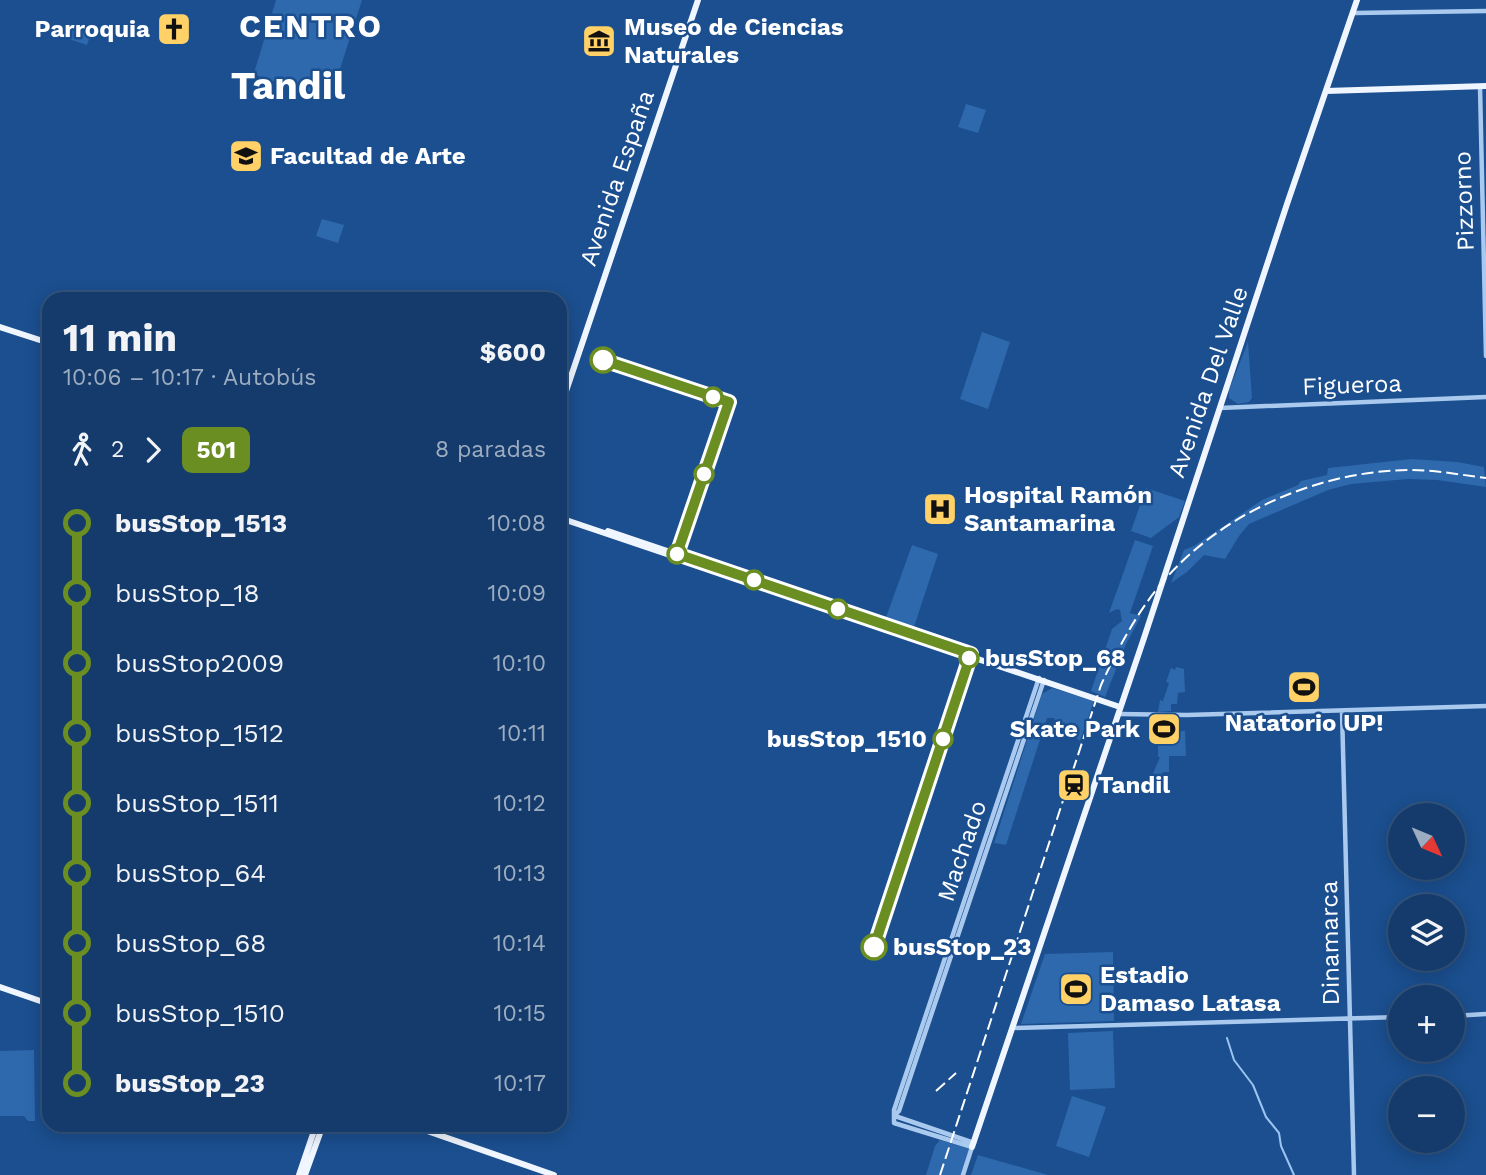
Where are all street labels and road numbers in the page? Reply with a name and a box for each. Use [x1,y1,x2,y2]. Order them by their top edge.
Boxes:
street label: Avenida España [574,86,660,270]
street label: Pizzorno [1448,151,1480,251]
street label: Avenida Del Valle [1162,283,1254,481]
street label: Figueroa [1302,369,1402,401]
street label: Machado [932,797,992,905]
street label: Dinamarca [1315,880,1345,1006]

